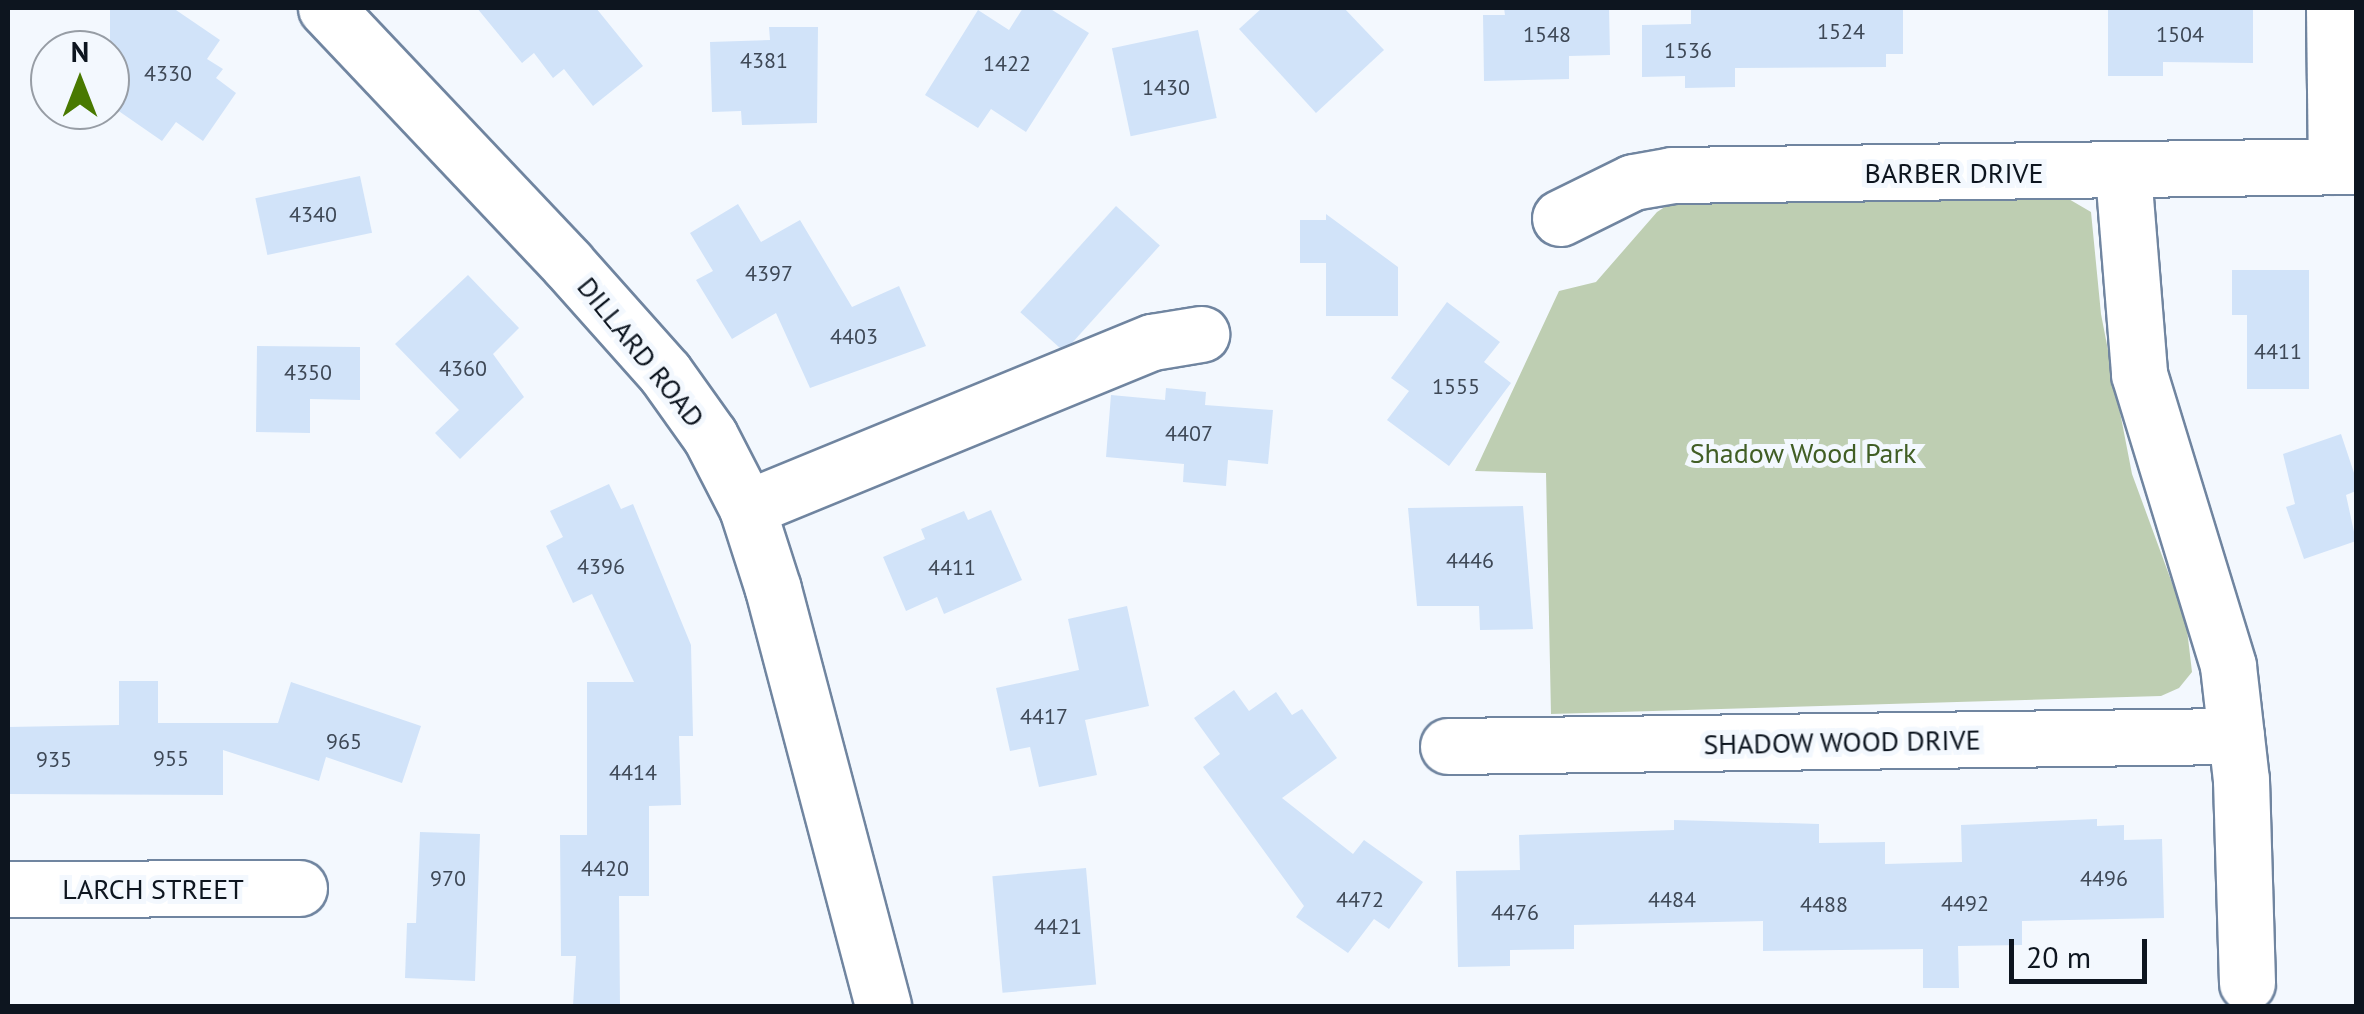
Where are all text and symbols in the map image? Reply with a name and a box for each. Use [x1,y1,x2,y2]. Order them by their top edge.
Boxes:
house number: 1524 [1817,19,1865,45]
house number: 1548 [1523,22,1571,48]
house number: 1504 [2156,22,2204,48]
north arrow [30,30,130,130]
text: N [71,33,89,70]
house number: 1536 [1664,38,1712,64]
house number: 4381 [740,48,788,74]
house number: 1422 [983,51,1031,77]
house number: 4330 [144,61,192,87]
house number: 1430 [1142,75,1190,101]
street label: BARBER DRIVE [1865,156,2043,190]
house number: 4340 [289,202,337,228]
house number: 4397 [745,261,793,287]
street label: DILLARD ROAD [570,270,712,434]
house number: 4403 [830,324,878,350]
house number: 4411 [2254,339,2302,365]
house number: 4360 [439,356,487,382]
house number: 4350 [284,360,332,386]
house number: 1555 [1432,374,1480,400]
house number: 4407 [1165,421,1213,447]
park label: Shadow Wood Park [1689,436,1917,470]
house number: 4446 [1446,548,1494,574]
house number: 4396 [577,554,625,580]
house number: 4411 [928,555,976,581]
house number: 4417 [1020,704,1068,730]
street label: SHADOW WOOD DRIVE [1703,723,1981,761]
house number: 965 [326,729,362,755]
house number: 955 [153,746,189,772]
house number: 935 [36,747,72,773]
house number: 4414 [609,760,657,786]
house number: 4420 [581,856,629,882]
house number: 970 [430,866,466,892]
house number: 4496 [2080,866,2128,892]
street label: LARCH STREET [62,872,244,906]
house number: 4472 [1336,887,1384,913]
house number: 4484 [1648,887,1696,913]
house number: 4492 [1941,891,1989,917]
house number: 4488 [1800,892,1848,918]
house number: 4476 [1491,900,1539,926]
house number: 4421 [1034,914,1082,940]
scale bar [2014,919,2152,981]
text: 20 m [2026,937,2091,976]

